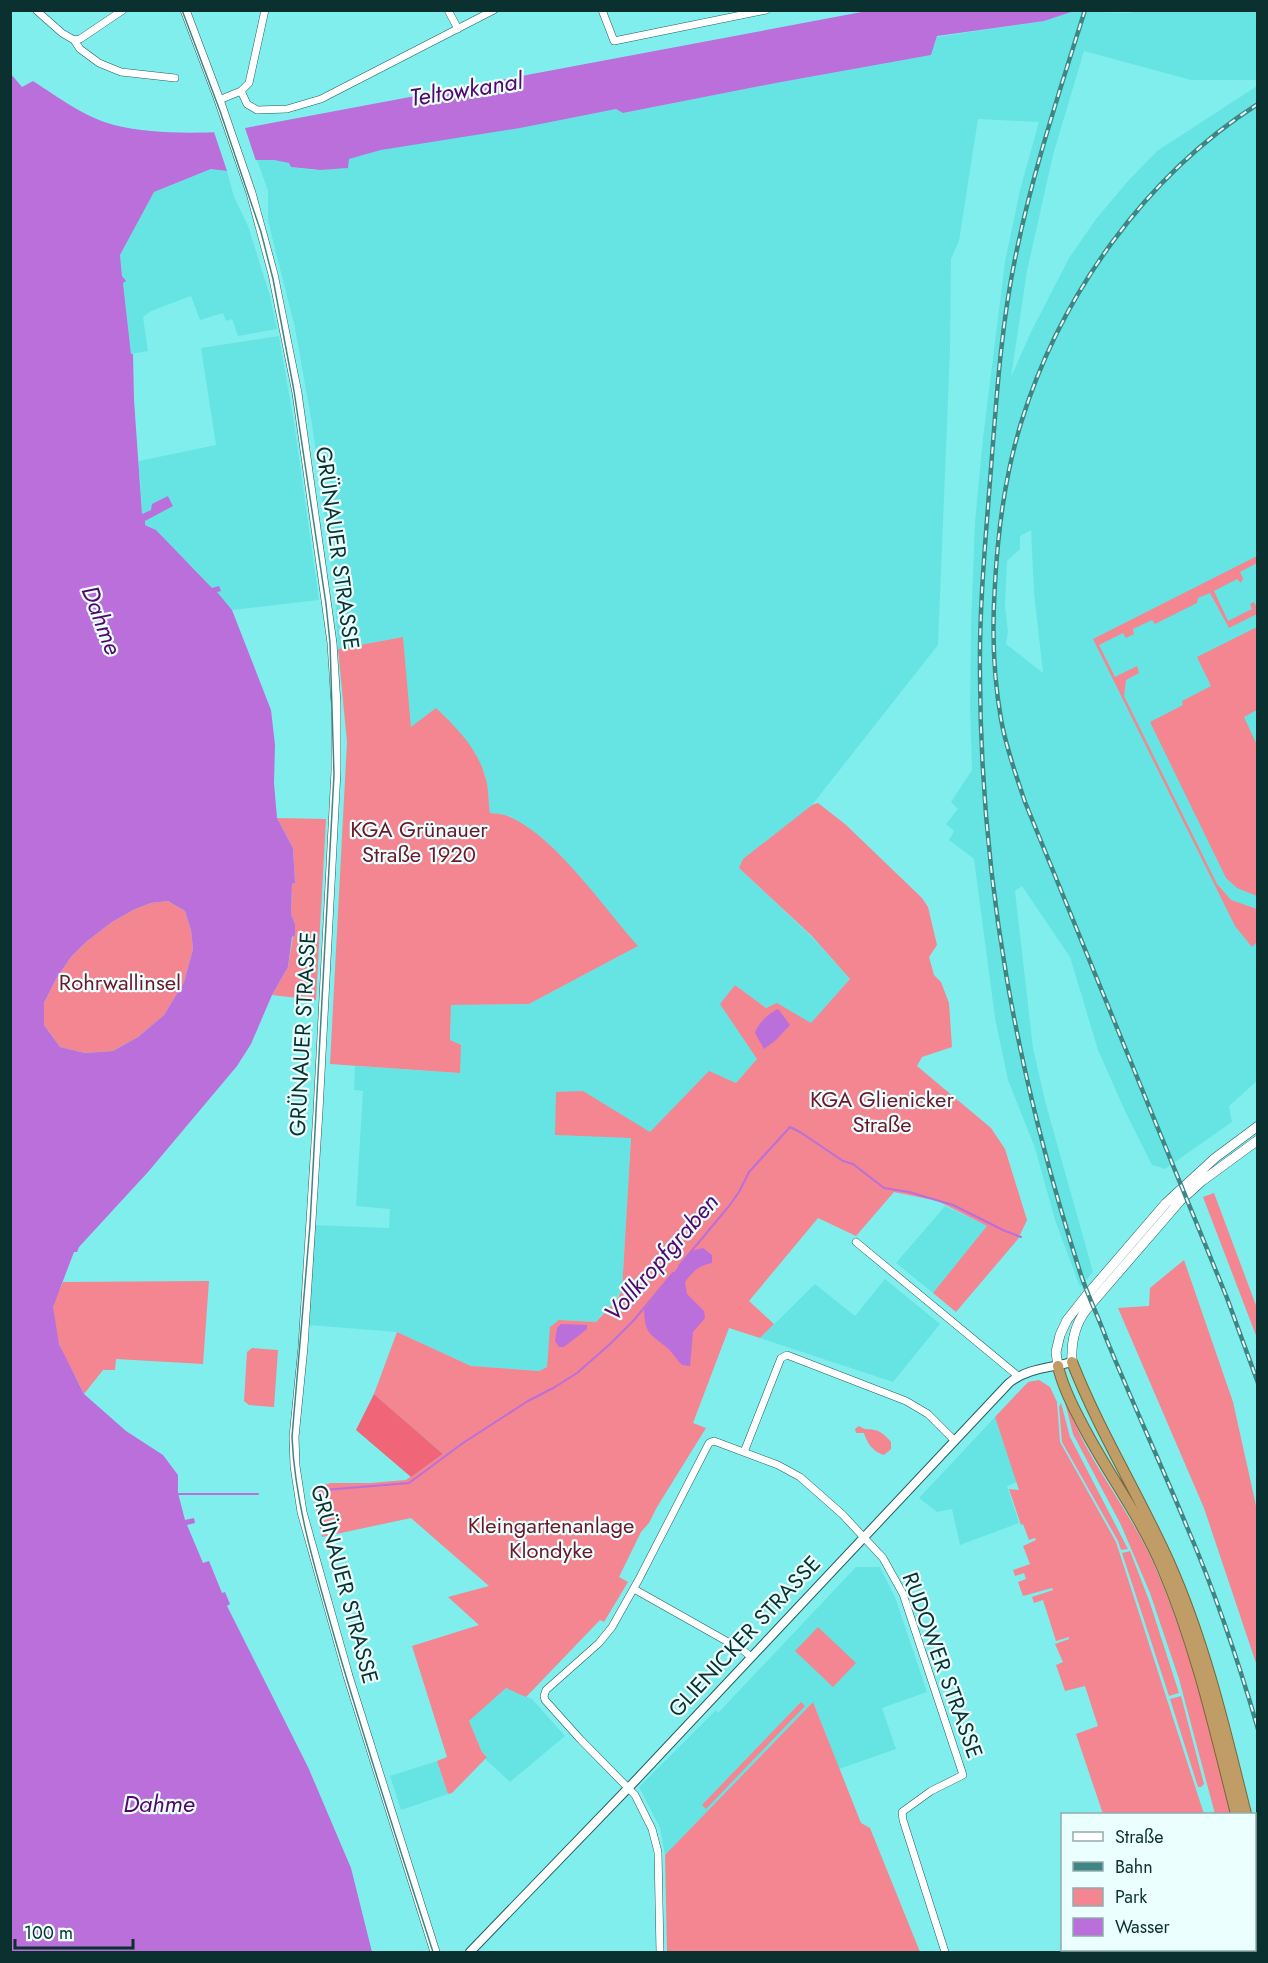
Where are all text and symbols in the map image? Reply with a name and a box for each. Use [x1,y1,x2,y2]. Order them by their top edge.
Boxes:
water label: Teltowkanal [407,63,527,115]
street label: GRÜNAUER STRASSE [308,444,368,652]
water label: Dahme [73,580,131,660]
park label: KGA Grünauer Straße 1920 [350,813,488,870]
street label: GRÜNAUER STRASSE [281,931,323,1137]
park label: Rohrwallinsel [59,966,181,998]
park label: KGA Glienicker Straße [810,1083,954,1140]
water label: Vollkropfgraben [595,1185,727,1329]
street label: GRÜNAUER STRASSE [303,1481,387,1687]
park label: Kleingartenanlage Klondyke [468,1509,634,1566]
street label: GLIENICKER STRASSE [660,1548,828,1724]
street label: RUDOWER STRASSE [894,1567,992,1763]
water label: Dahme [123,1786,195,1821]
legend [1061,1813,1256,1951]
text: Straße [1115,1824,1163,1850]
text: Bahn [1115,1854,1153,1880]
text: Park [1115,1884,1147,1910]
scale bar [15,1912,134,1950]
text: Wasser [1115,1914,1170,1940]
text: 100 m [24,1920,73,1946]

